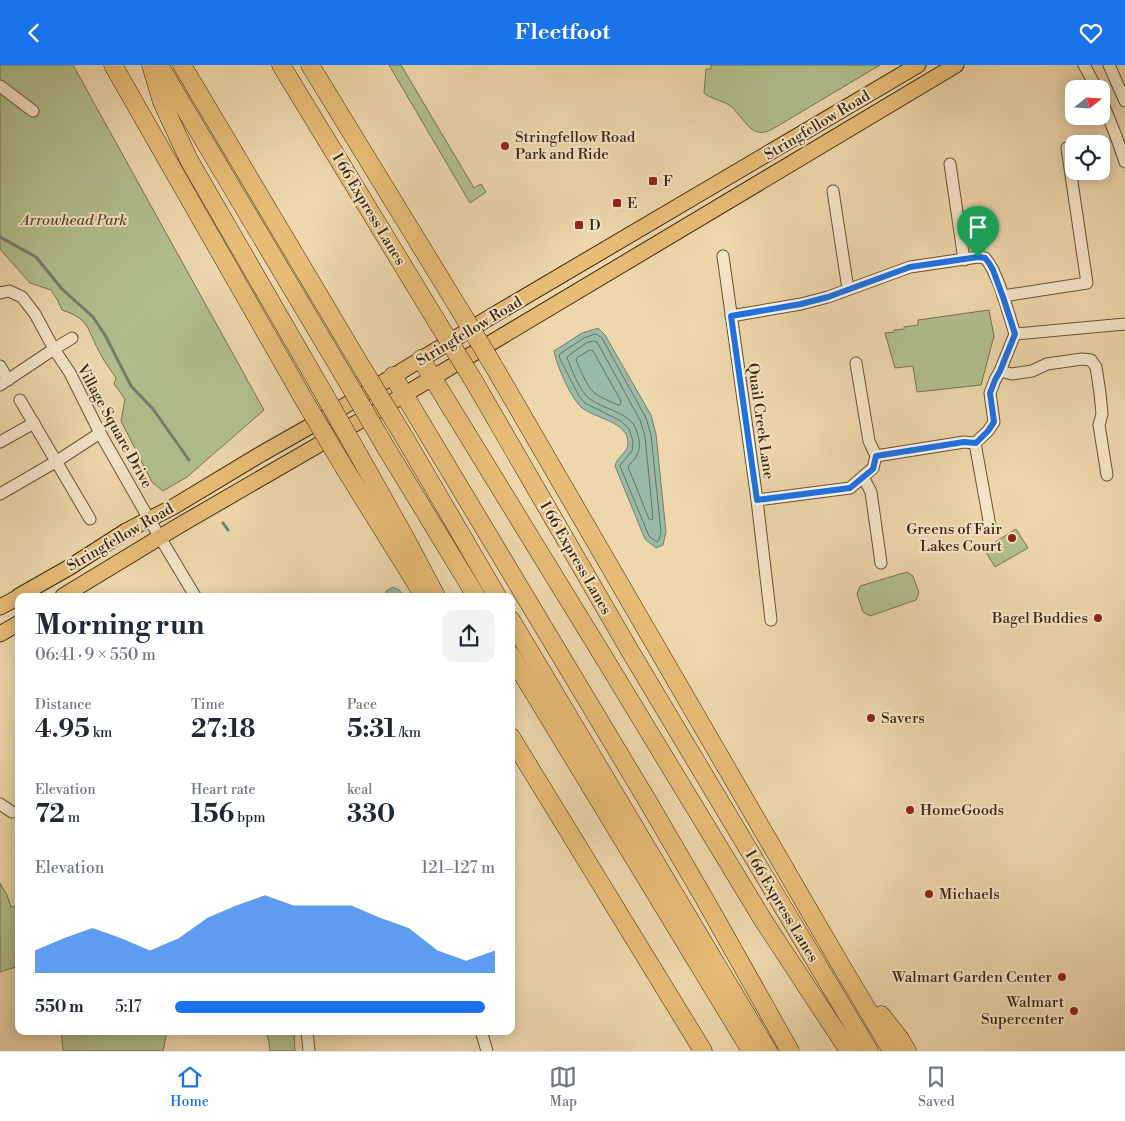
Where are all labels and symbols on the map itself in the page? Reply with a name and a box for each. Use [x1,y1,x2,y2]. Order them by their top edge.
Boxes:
north arrow [1065,80,1110,125]
street label: Stringfellow Road [761,86,874,165]
place label: Stringfellow Road Park and Ride [515,128,636,164]
marker: Stringfellow Road Park and Ride [499,140,511,152]
street label: I 66 Express Lanes [328,150,410,269]
place label: F [663,172,673,191]
marker: F [647,175,659,187]
place label: E [627,194,637,213]
marker: E [611,197,623,209]
pin [957,206,999,257]
park label: Arrowhead Park [19,211,127,230]
place label: D [589,216,601,235]
marker: D [573,219,585,231]
street label: Stringfellow Road [413,292,526,371]
street label: Village Square Drive [72,360,157,492]
street label: Quail Creek Lane [743,362,778,480]
street label: I 66 Express Lanes [535,498,616,618]
street label: Stringfellow Road [63,499,178,576]
place label: Greens of Fair Lakes Court [906,520,1003,556]
marker: Greens of Fair Lakes Court [1006,532,1018,544]
place label: Bagel Buddies [991,609,1088,628]
marker: Bagel Buddies [1092,612,1104,624]
place label: Savers [881,709,925,728]
marker: Savers [865,712,877,724]
place label: HomeGoods [920,801,1004,820]
marker: HomeGoods [904,804,916,816]
street label: I 66 Express Lanes [741,847,823,966]
place label: Michaels [939,885,1000,904]
marker: Michaels [923,888,935,900]
place label: Walmart Garden Center [891,968,1053,987]
marker: Walmart Garden Center [1056,971,1068,983]
place label: Walmart Supercenter [981,993,1065,1029]
marker: Walmart Supercenter [1068,1005,1080,1017]

